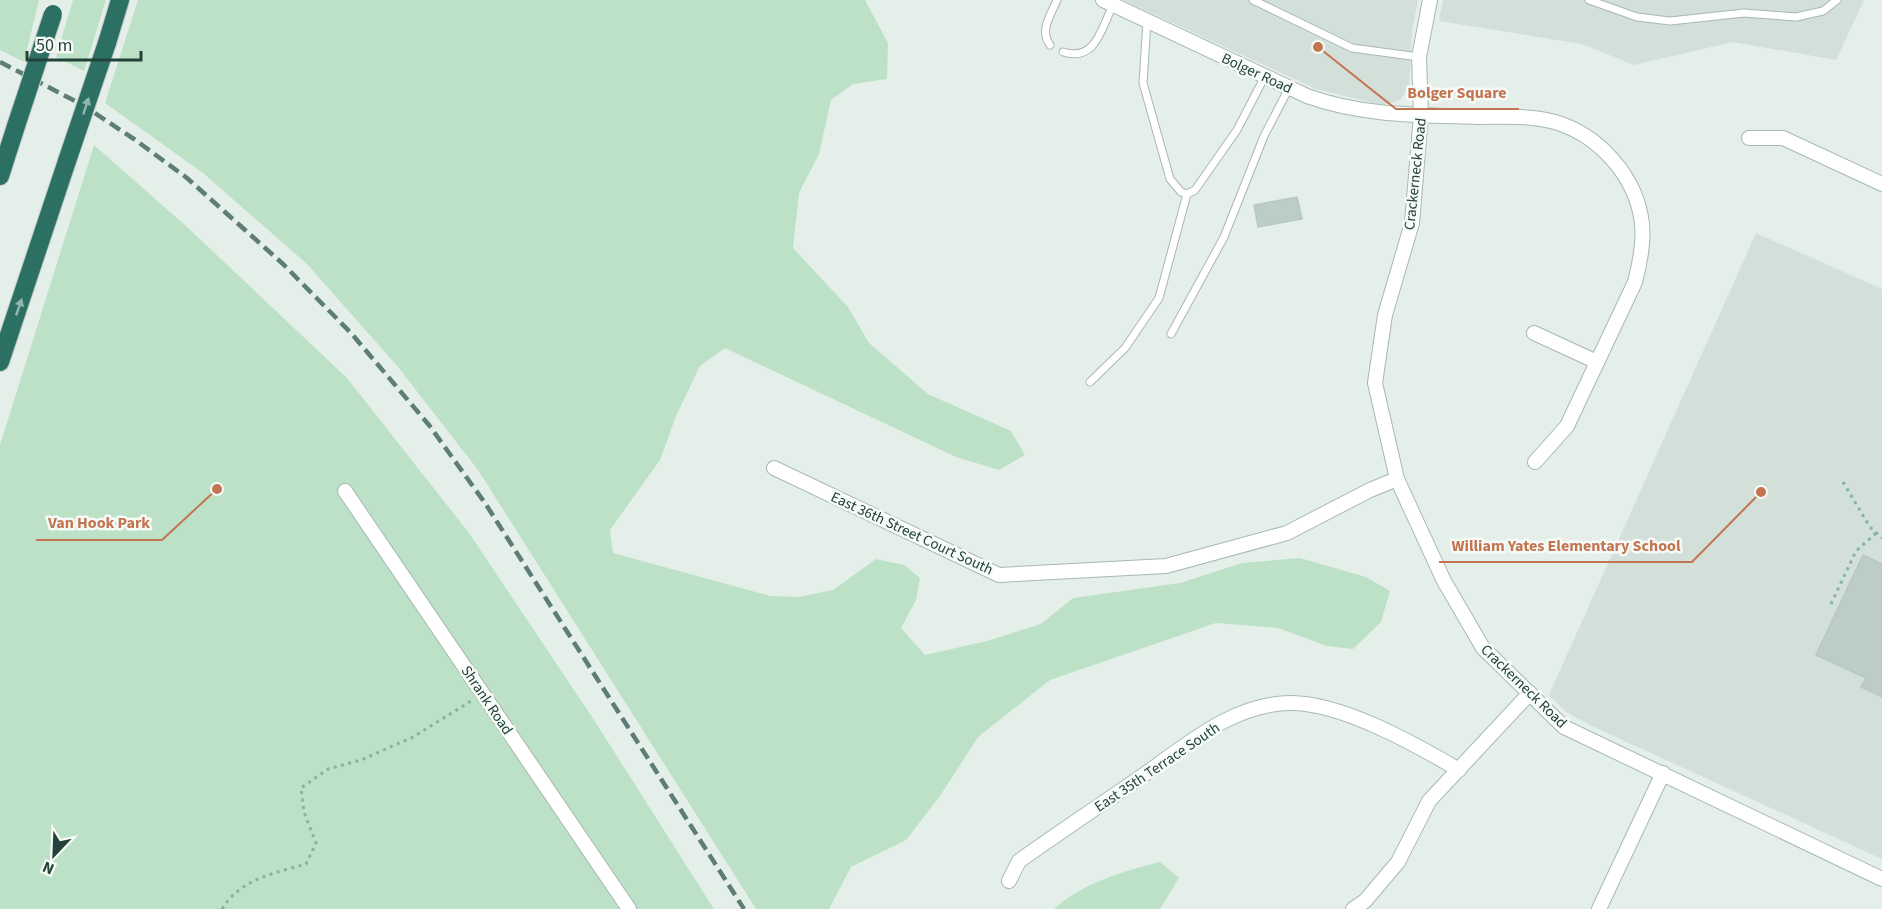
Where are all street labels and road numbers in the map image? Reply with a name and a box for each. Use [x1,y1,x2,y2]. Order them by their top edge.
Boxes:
street label: Bolger Road [1218,48,1296,99]
street label: Crackerneck Road [1399,117,1432,231]
street label: East 36th Street Court South [827,487,996,580]
street label: Crackerneck Road [1476,640,1571,733]
street label: Shrank Road [456,661,517,739]
street label: East 35th Terrace South [1090,718,1224,817]

